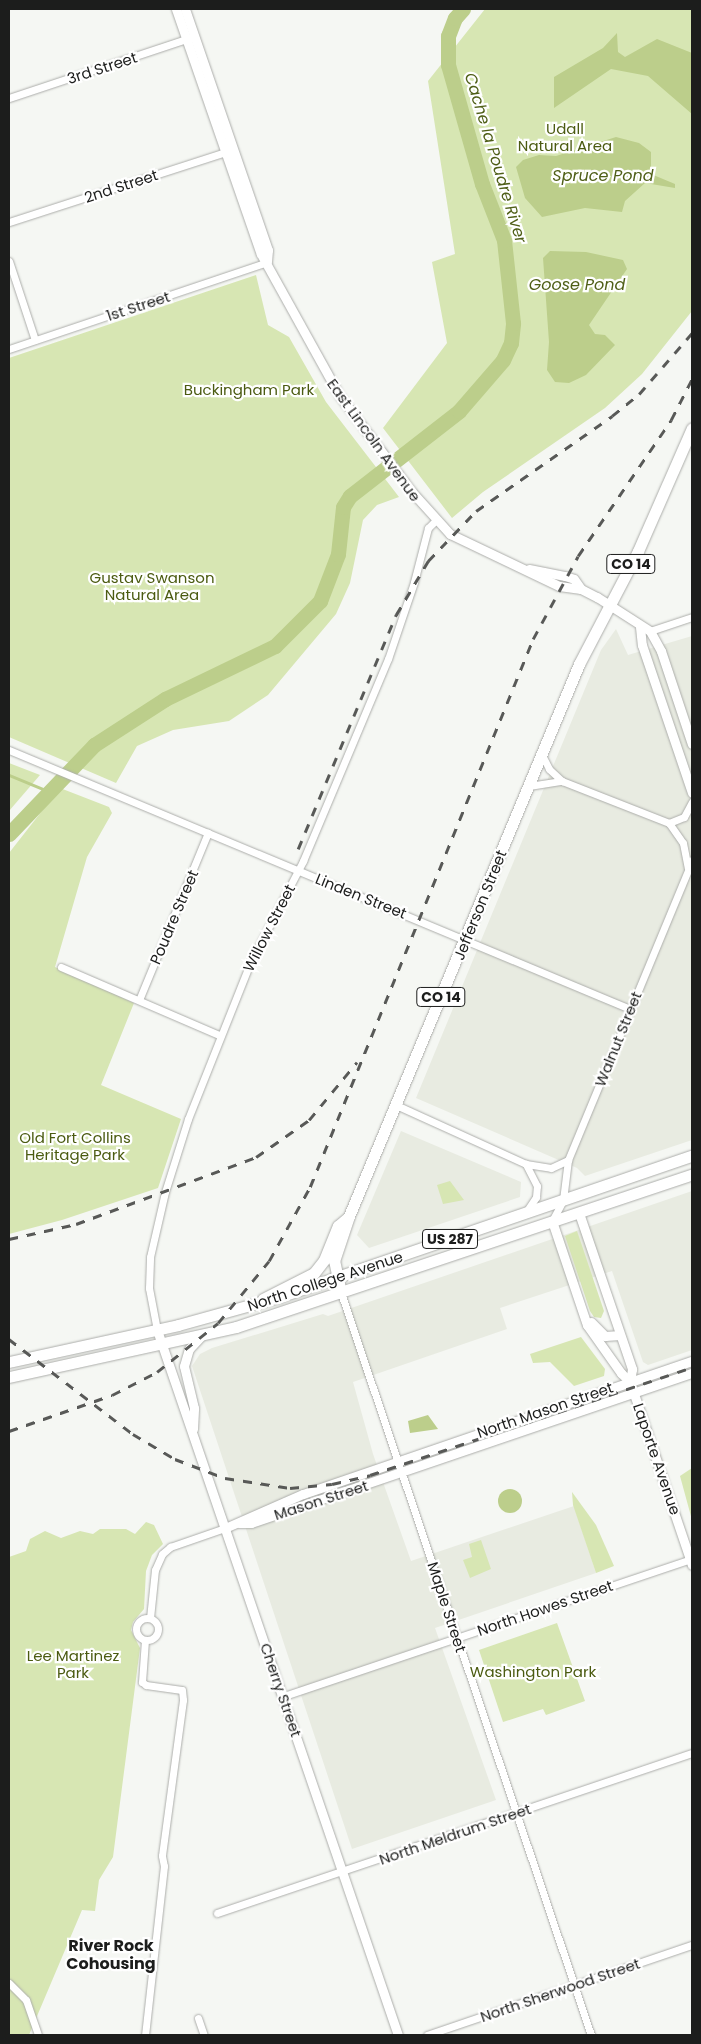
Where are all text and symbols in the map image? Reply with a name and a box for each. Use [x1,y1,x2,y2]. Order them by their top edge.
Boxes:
street label: 3rd Street [65,48,139,88]
water label: Cache la Poudre River [460,71,530,245]
park label: Udall Natural Area [518,119,612,154]
street label: 2nd Street [82,166,160,206]
water label: Spruce Pond [552,166,654,186]
water label: Goose Pond [529,275,625,295]
street label: 1st Street [104,287,172,325]
street label: East Lincoln Avenue [323,375,425,505]
park label: Buckingham Park [184,381,314,399]
road number: CO 14 [606,552,656,576]
park label: Gustav Swanson Natural Area [90,568,214,603]
street label: Jefferson Street [450,847,510,963]
street label: Poudre Street [146,867,202,967]
street label: Linden Street [313,870,409,922]
street label: Willow Street [239,881,299,975]
road number: CO 14 [416,986,466,1009]
street label: Walnut Street [591,989,645,1089]
park label: Old Fort Collins Heritage Park [19,1128,131,1163]
road number: US 287 [421,1228,479,1250]
street label: North College Avenue [245,1247,405,1315]
street label: North Mason Street [475,1378,615,1442]
street label: Laporte Avenue [629,1401,685,1517]
street label: Mason Street [272,1476,370,1524]
street label: Maple Street [424,1559,470,1655]
street label: North Howes Street [475,1576,615,1640]
street label: Cherry Street [257,1641,305,1739]
park label: Lee Martinez Park [27,1646,119,1681]
park label: Washington Park [470,1663,596,1681]
street label: North Meldrum Street [377,1800,533,1868]
district label: River Rock Cohousing [66,1936,156,1974]
street label: North Sherwood Street [478,1954,642,2026]

